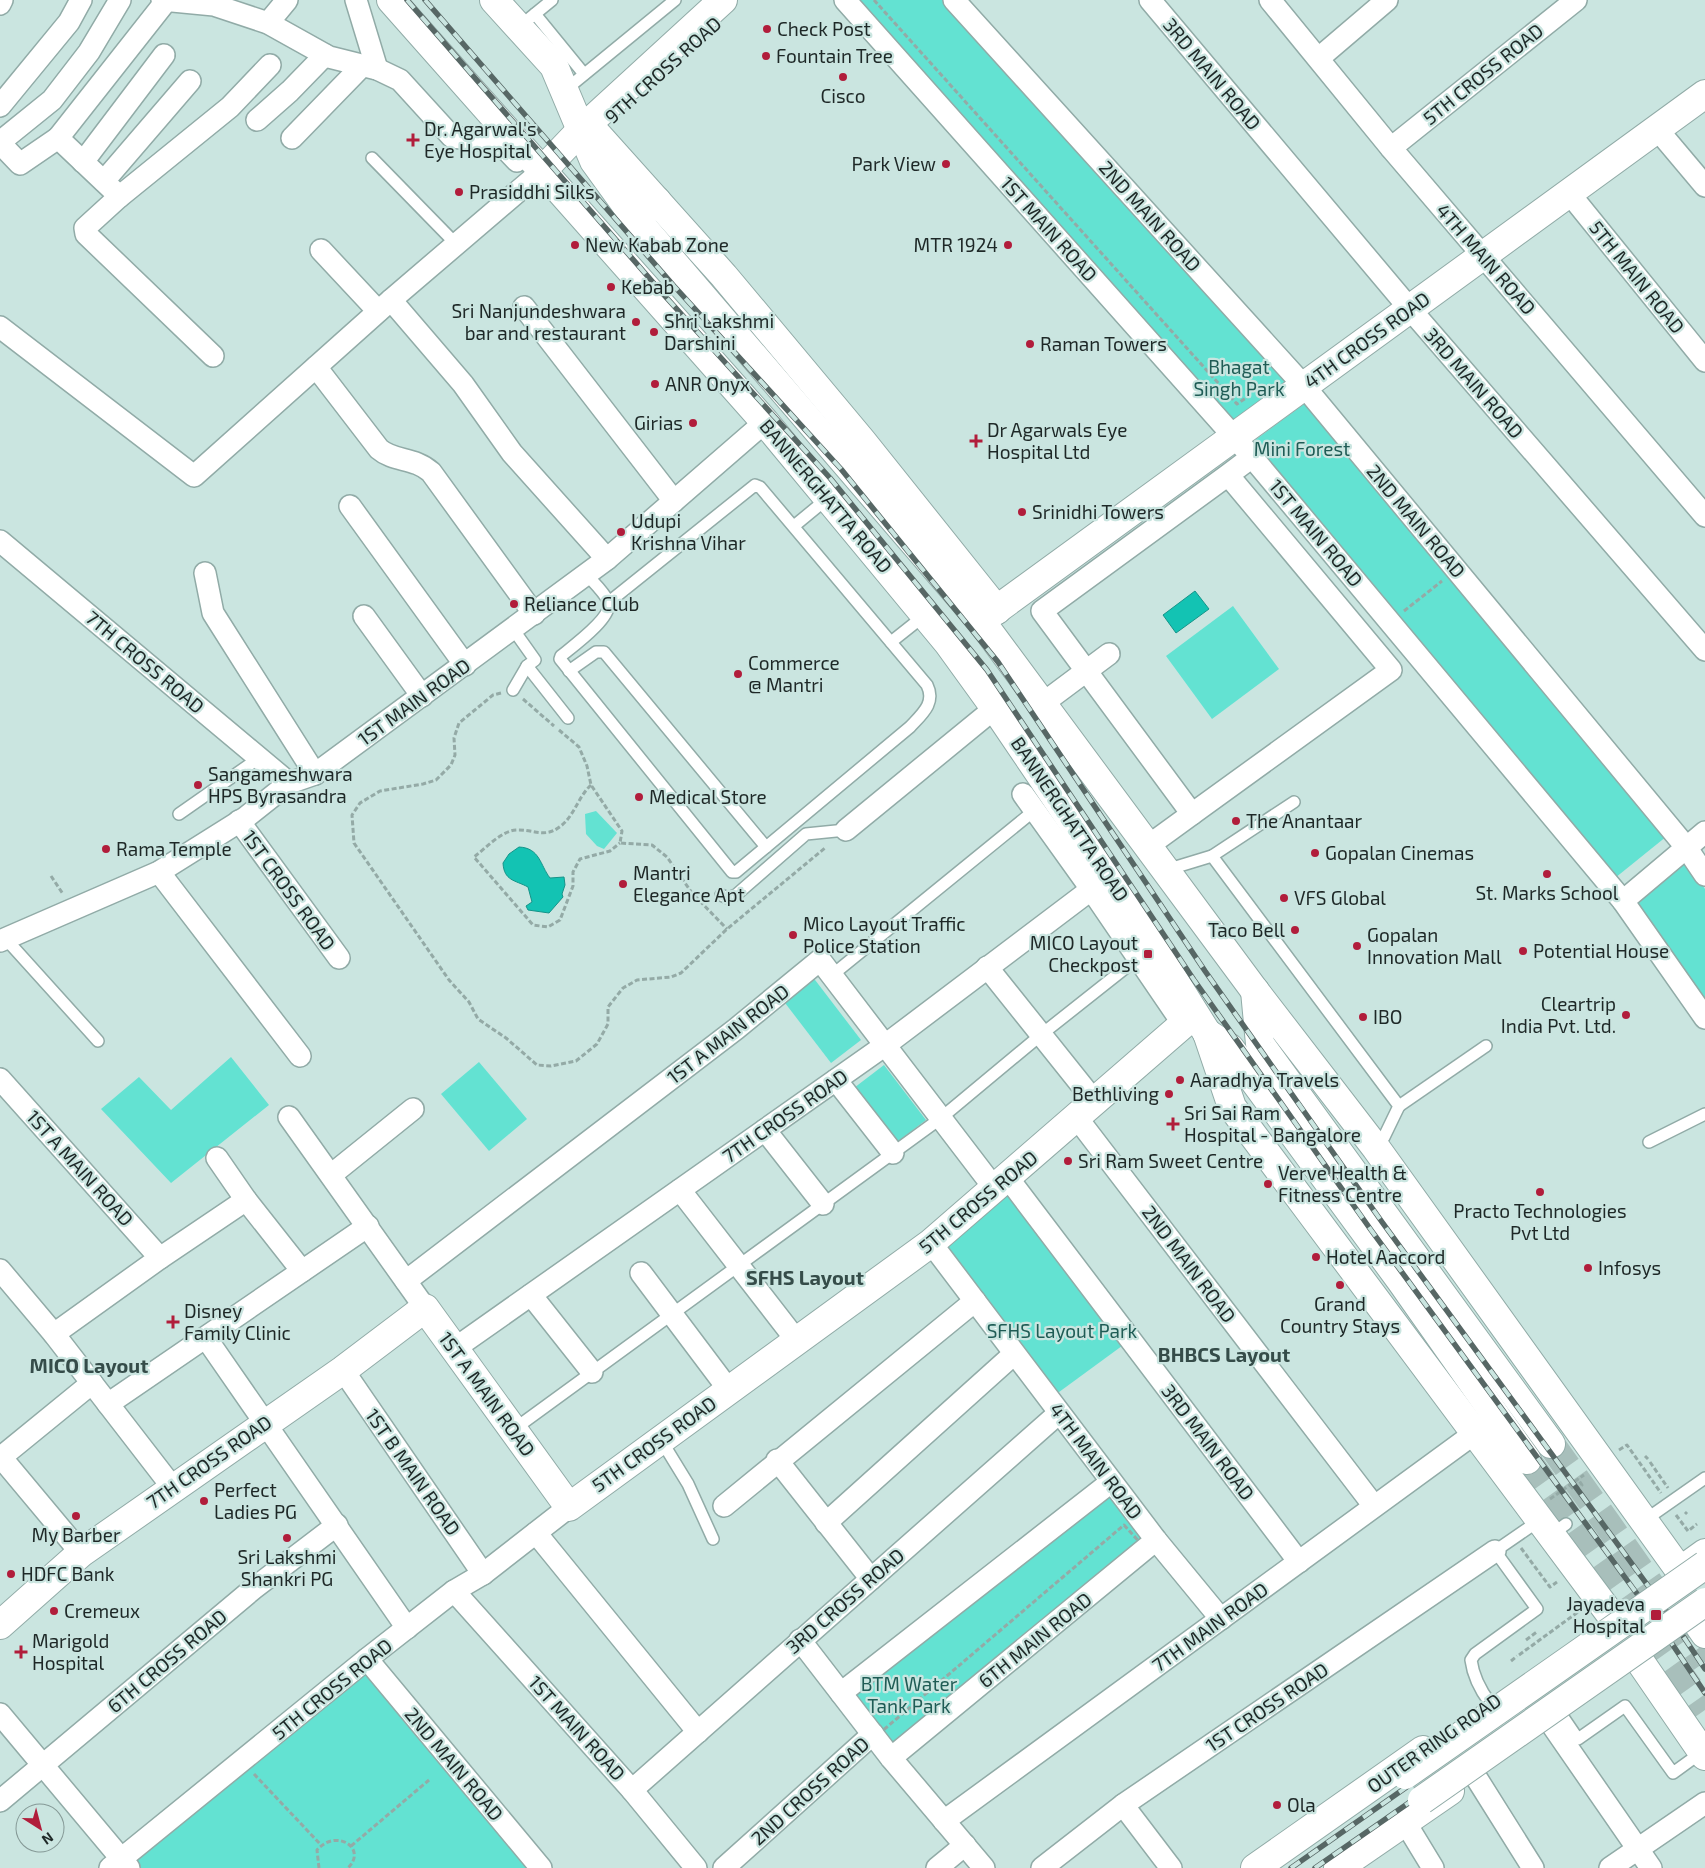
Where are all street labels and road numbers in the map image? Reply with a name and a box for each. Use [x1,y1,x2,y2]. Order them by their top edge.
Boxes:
street label: 9TH CROSS ROAD [600,11,726,128]
street label: 3RD MAIN ROAD [1159,13,1266,134]
street label: 5TH CROSS ROAD [1418,18,1547,129]
street label: 2ND MAIN ROAD [1095,156,1206,276]
street label: 1ST MAIN ROAD [996,172,1102,286]
street label: 4TH MAIN ROAD [1432,199,1541,319]
street label: 5TH MAIN ROAD [1585,216,1690,338]
street label: 4TH CROSS ROAD [1300,286,1434,393]
street label: 3RD MAIN ROAD [1420,323,1529,443]
street label: BANNERGHATTA ROAD [755,414,897,577]
street label: 2ND MAIN ROAD [1362,459,1470,582]
street label: 1ST MAIN ROAD [1265,474,1368,591]
street label: 7TH CROSS ROAD [82,605,209,718]
street label: 1ST MAIN ROAD [353,653,474,750]
street label: BANNERGHATTA ROAD [1007,732,1134,905]
street label: 1ST CROSS ROAD [238,825,341,954]
street label: 1ST A MAIN ROAD [662,979,793,1088]
street label: 7TH CROSS ROAD [718,1064,852,1167]
street label: 1ST A MAIN ROAD [22,1105,138,1230]
street label: 5TH CROSS ROAD [914,1145,1042,1258]
street label: 2ND MAIN ROAD [1138,1201,1241,1327]
street label: 1ST A MAIN ROAD [435,1327,540,1460]
street label: 3RD MAIN ROAD [1157,1379,1259,1504]
street label: 5TH CROSS ROAD [587,1391,720,1496]
street label: 4TH MAIN ROAD [1045,1398,1148,1523]
street label: 1ST B MAIN ROAD [361,1404,466,1539]
street label: 7TH CROSS ROAD [142,1410,276,1513]
street label: 3RD CROSS ROAD [781,1543,908,1658]
street label: 7TH MAIN ROAD [1147,1577,1272,1676]
street label: 6TH MAIN ROAD [974,1587,1096,1692]
street label: 6TH CROSS ROAD [102,1604,231,1717]
street label: 5TH CROSS ROAD [267,1633,396,1744]
street label: 1ST CROSS ROAD [1201,1657,1332,1756]
street label: 1ST MAIN ROAD [524,1671,630,1785]
street label: OUTER RING ROAD [1362,1688,1505,1797]
street label: 2ND MAIN ROAD [400,1702,508,1825]
street label: 2ND CROSS ROAD [746,1732,873,1850]

